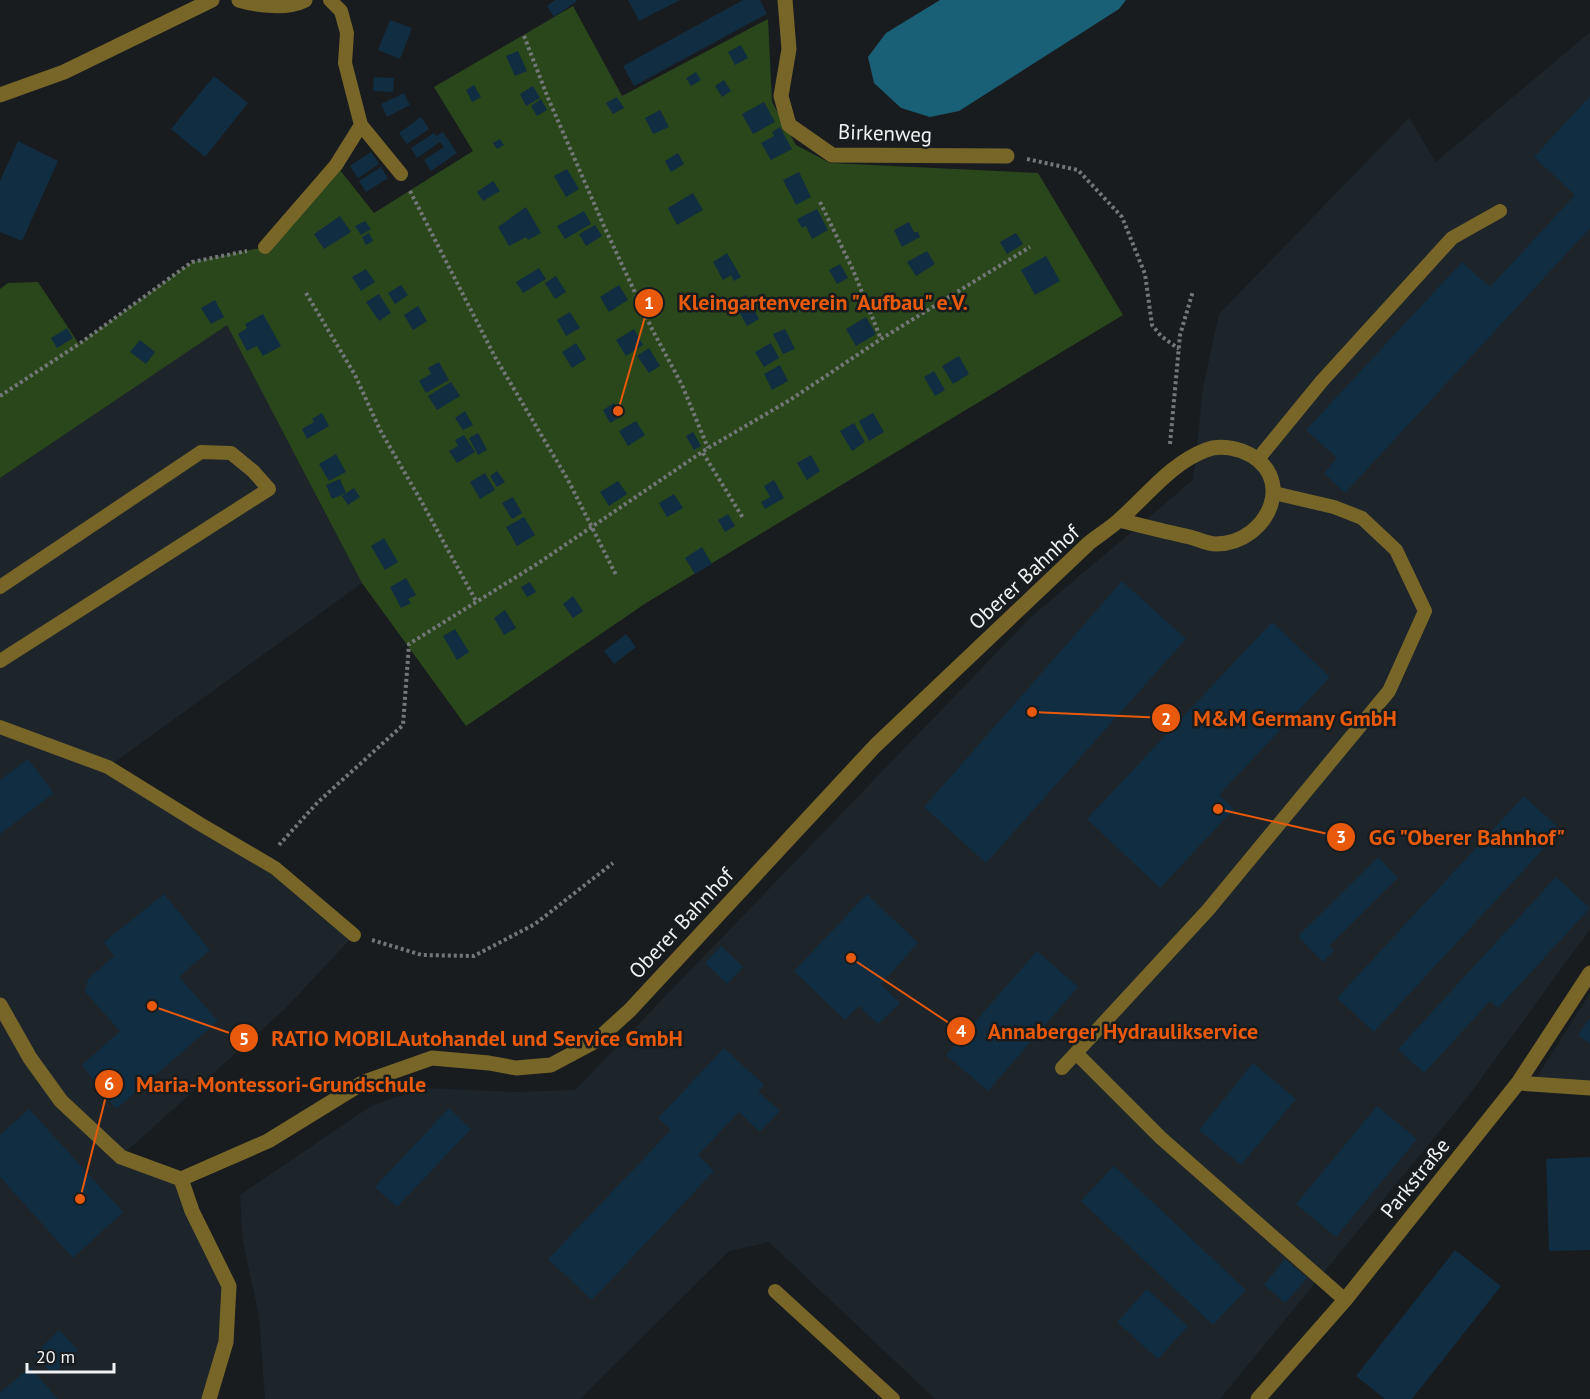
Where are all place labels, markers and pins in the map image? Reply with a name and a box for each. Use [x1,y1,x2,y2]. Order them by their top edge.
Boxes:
callout: Kleingartenverein "Aufbau" e.V. [634,283,982,323]
callout: M&M Germany GmbH [1151,698,1409,738]
callout: GG "Oberer Bahnhof" [1326,817,1578,857]
callout: Annaberger Hydraulikservice [946,1011,1270,1051]
callout: RATIO MOBILAutohandel und Service GmbH [229,1018,695,1058]
callout: Maria-Montessori-Grundschule [94,1064,438,1104]

